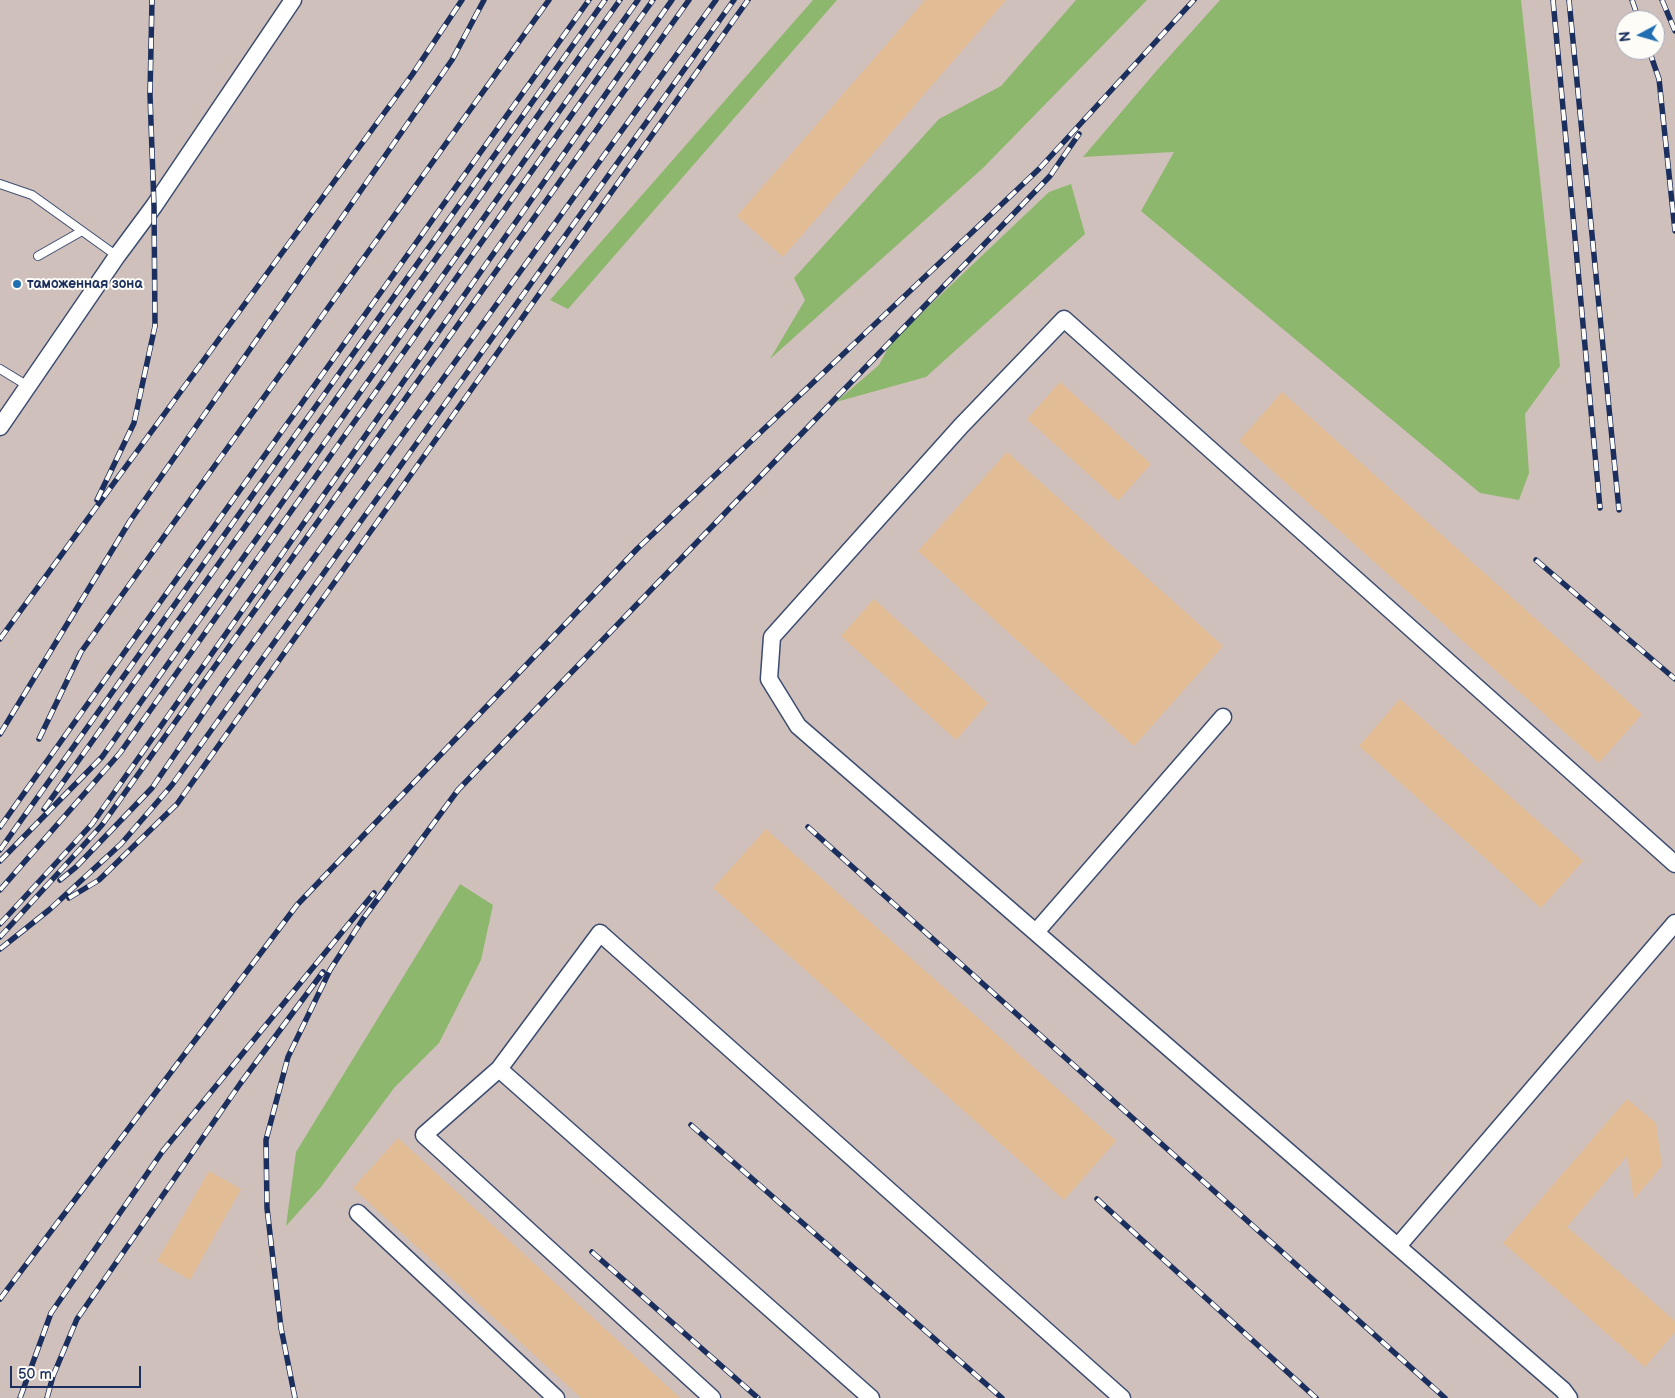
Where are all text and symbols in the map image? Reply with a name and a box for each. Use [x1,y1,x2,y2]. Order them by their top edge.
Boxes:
north arrow [1615,10,1665,60]
text: N [1617,30,1635,43]
place label: таможенная зона [27,276,143,292]
marker: таможенная зона [11,278,23,290]
scale bar [12,1356,144,1388]
text: 50 m [18,1365,52,1384]

